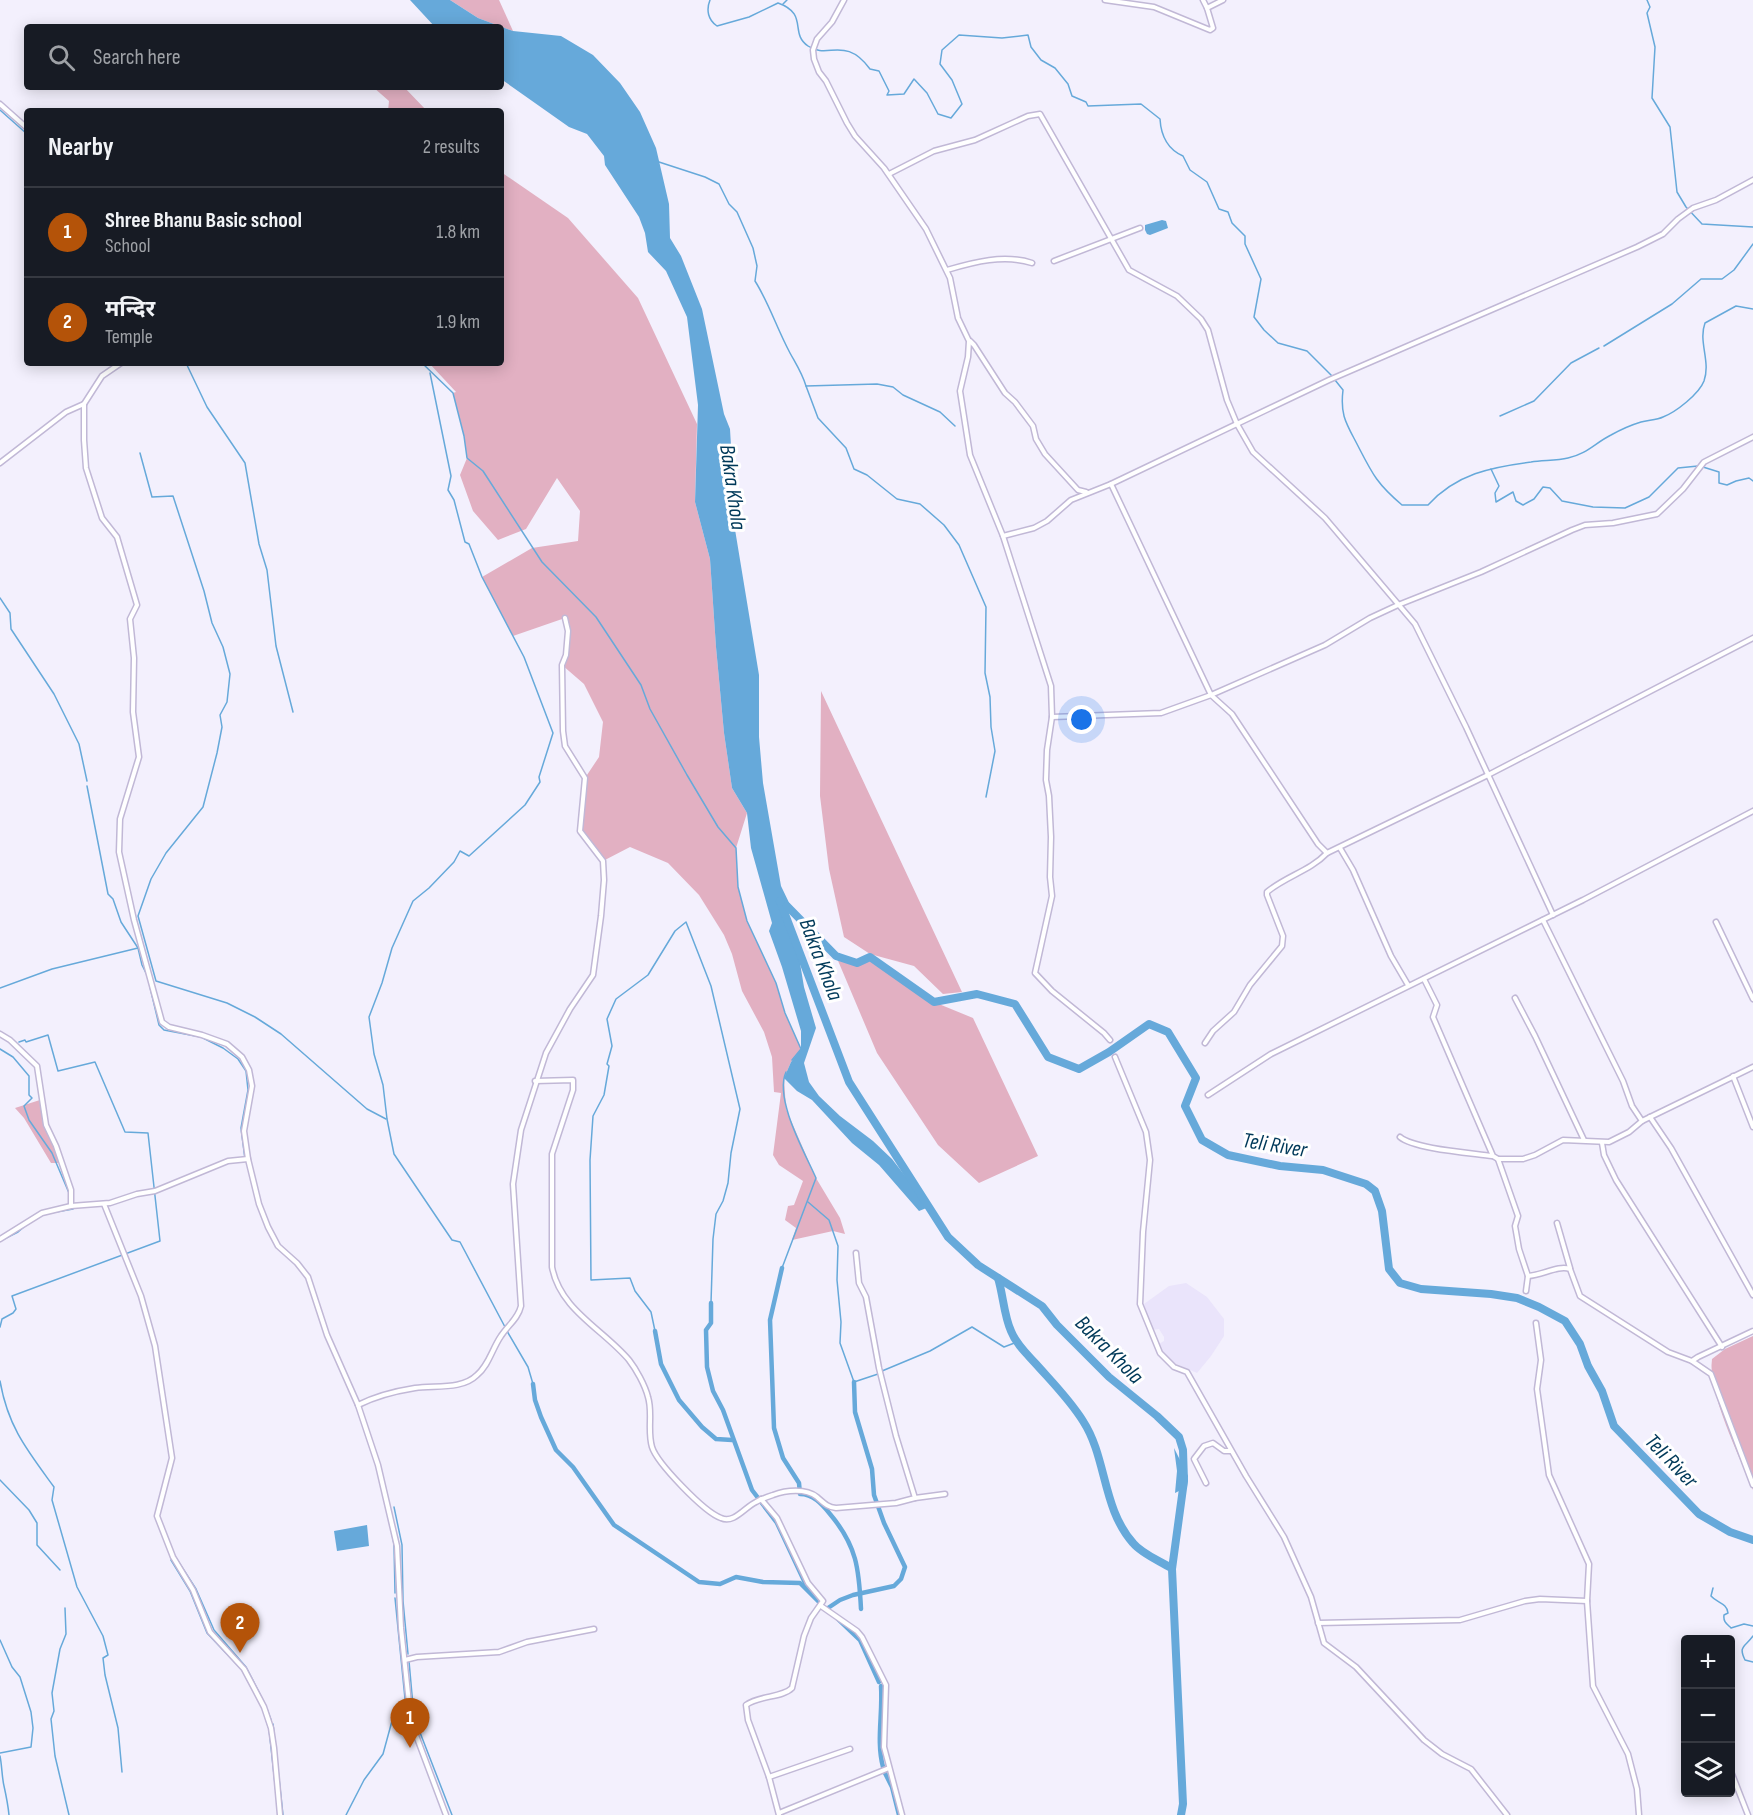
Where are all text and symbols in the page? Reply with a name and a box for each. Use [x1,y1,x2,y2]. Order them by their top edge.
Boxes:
search box [24,24,504,90]
icon: search [45,41,78,74]
text: Search here [93,44,180,71]
text: Nearby [48,132,114,163]
text: 2 results [423,135,480,159]
text: Shree Bhanu Basic school [105,207,302,234]
text: 1 [64,220,71,244]
text: 1.8 km [436,220,480,244]
text: School [105,234,150,258]
text: मन्दिर [105,296,155,323]
text: 2 [63,310,72,334]
text: 1.9 km [437,310,480,334]
text: Temple [105,325,153,349]
water label: Bakra Khola [713,443,752,532]
your location [1067,705,1096,734]
water label: Bakra Khola [793,915,849,1004]
water label: Teli River [1241,1127,1310,1164]
water label: Bakra Khola [1069,1310,1149,1390]
water label: Teli River [1639,1428,1704,1494]
pin: 2 [220,1604,260,1653]
map controls [1681,1635,1735,1797]
button: + [1681,1635,1735,1689]
button: − [1681,1689,1735,1743]
pin: 1 [390,1698,430,1748]
button: layers [1681,1743,1735,1797]

